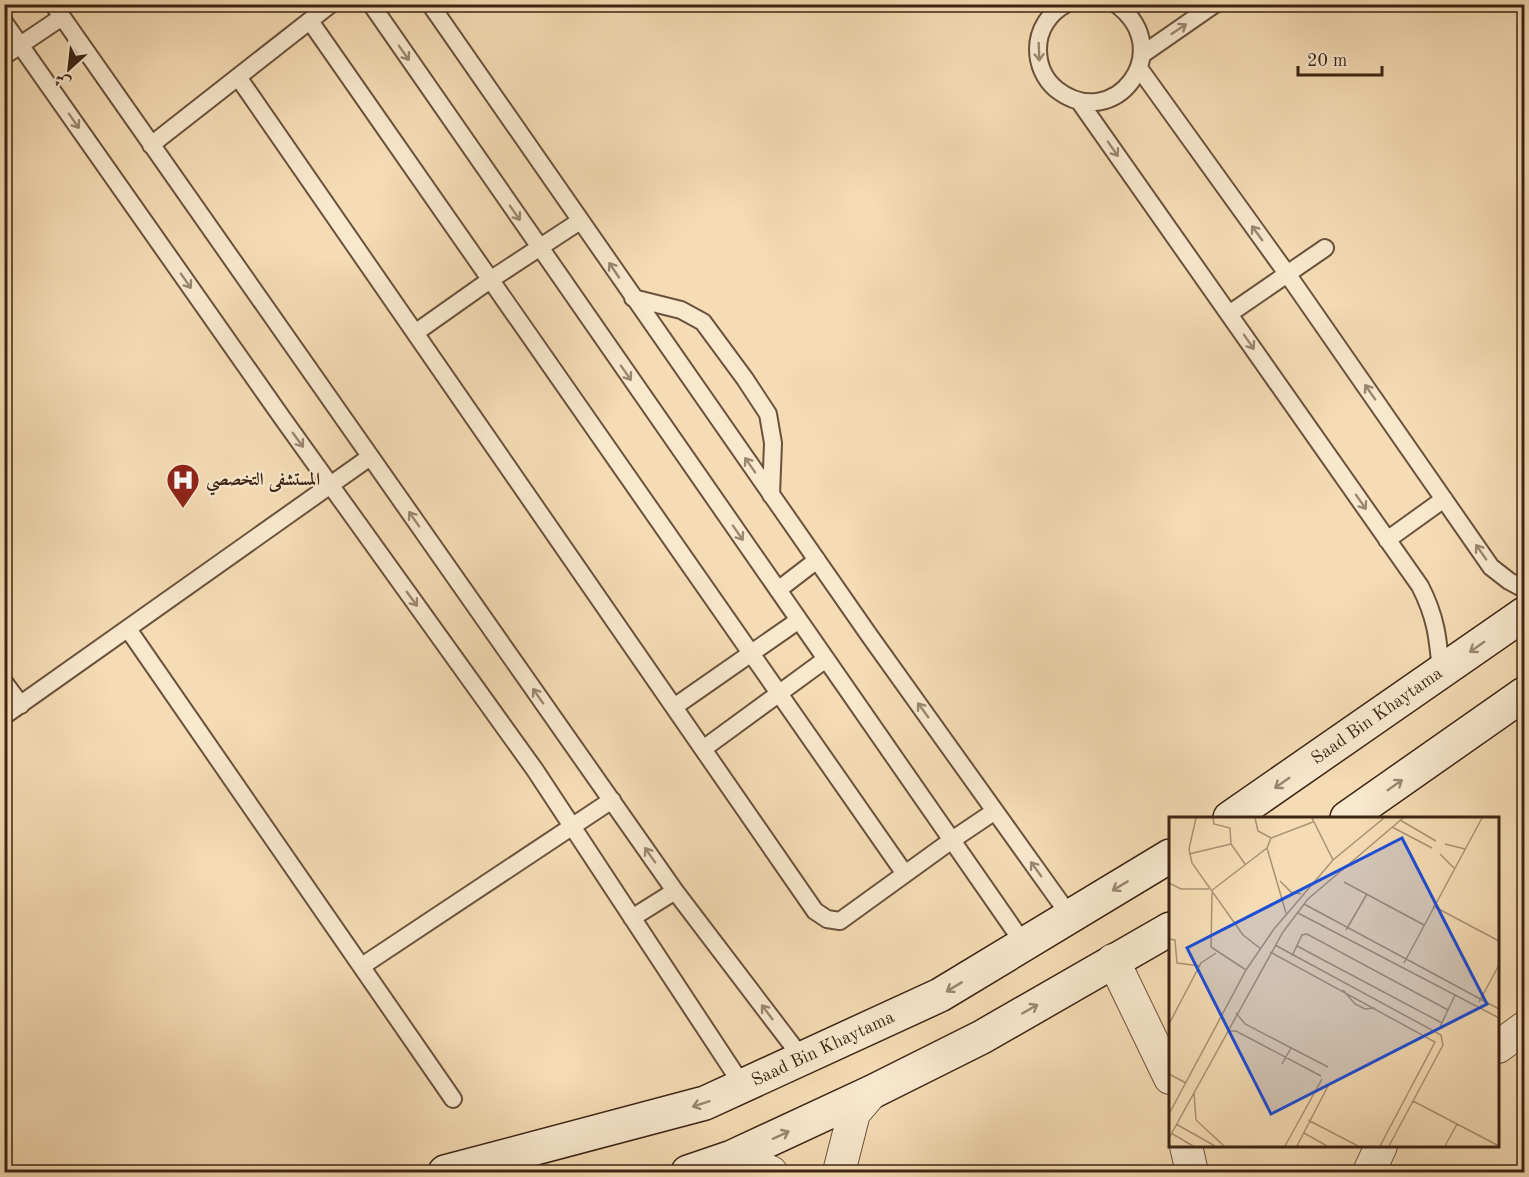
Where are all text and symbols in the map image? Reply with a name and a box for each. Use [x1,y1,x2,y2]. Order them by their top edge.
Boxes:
one-way arrow [1170,23,1187,35]
north arrow [39,39,99,99]
scale bar [1298,39,1382,77]
one-way arrow [1033,42,1045,61]
one-way arrow [398,44,410,60]
text: 20 m [1307,52,1347,70]
text: ش [52,70,74,91]
one-way arrow [68,113,80,129]
one-way arrow [1107,140,1119,156]
one-way arrow [509,205,521,221]
one-way arrow [1251,225,1263,241]
one-way arrow [608,263,620,279]
one-way arrow [180,272,192,288]
one-way arrow [1243,334,1256,350]
one-way arrow [620,364,632,381]
one-way arrow [1364,384,1376,400]
one-way arrow [292,432,304,448]
one-way arrow [744,457,756,473]
hospital icon: المستشفى التخصصي [165,462,201,509]
place label: المستشفى التخصصي [206,471,320,496]
one-way arrow [1355,494,1367,510]
one-way arrow [408,511,420,528]
one-way arrow [732,524,744,540]
one-way arrow [1475,545,1487,561]
one-way arrow [406,590,418,606]
one-way arrow [1469,641,1485,653]
street label: Saad Bin Khaytama [1308,664,1446,768]
one-way arrow [532,688,544,704]
one-way arrow [917,702,929,719]
one-way arrow [1274,777,1291,789]
one-way arrow [1387,779,1403,791]
inset map [1169,817,1499,1147]
one-way arrow [644,848,656,864]
one-way arrow [1030,861,1042,877]
one-way arrow [1112,880,1129,892]
one-way arrow [946,981,963,993]
one-way arrow [1021,1002,1038,1014]
one-way arrow [760,1004,773,1020]
street label: Saad Bin Khaytama [749,1008,897,1090]
one-way arrow [692,1099,711,1110]
one-way arrow [771,1128,789,1140]

